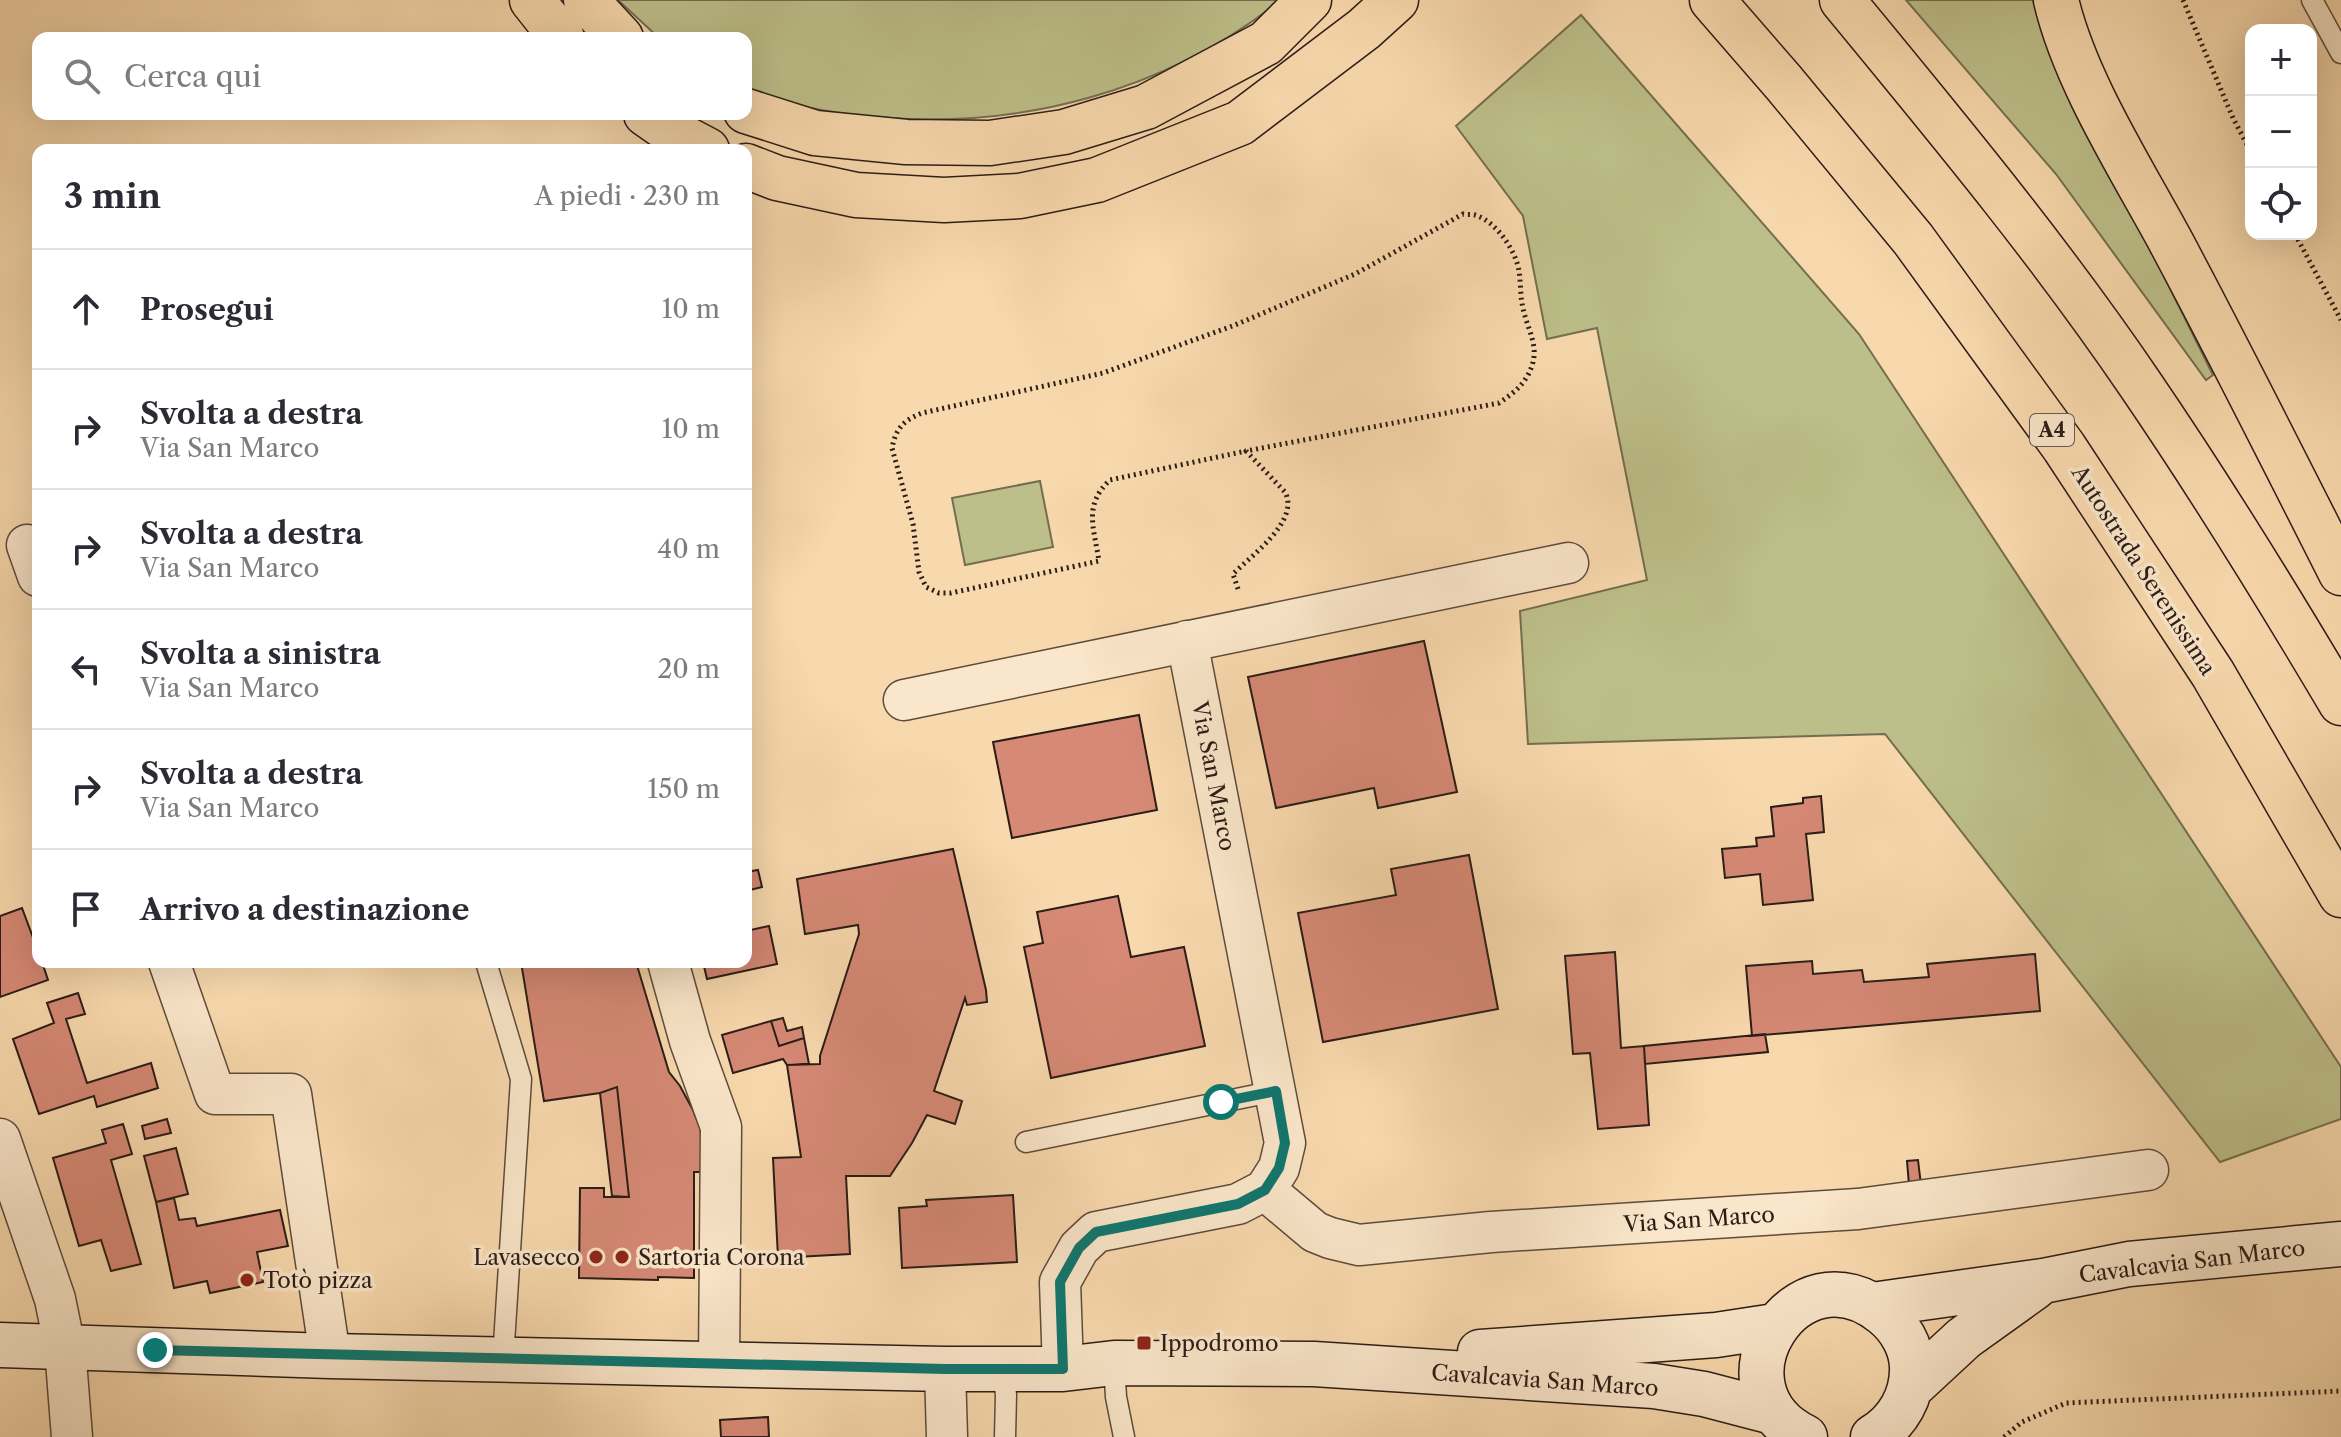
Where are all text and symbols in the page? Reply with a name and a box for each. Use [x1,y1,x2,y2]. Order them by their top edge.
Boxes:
map controls [2245,24,2317,240]
button: + [2245,24,2317,96]
search box [32,32,752,120]
icon: search [60,54,104,98]
text: Cerca qui [124,58,261,95]
button: − [2245,96,2317,168]
button: locate [2245,168,2317,240]
text: 3 min [64,175,161,217]
text: A piedi · 230 m [534,180,720,212]
icon: ahead [64,287,108,331]
text: Prosegui [140,291,274,328]
text: 10 m [661,293,720,325]
text: Svolta a destra [140,395,363,432]
icon: right [64,407,108,451]
text: 10 m [661,413,720,445]
road number: A4 [2030,414,2074,446]
text: Via San Marco [140,432,319,464]
street label: Autostrada Serenissima [2065,460,2222,681]
text: Svolta a destra [140,515,363,552]
icon: right [64,527,108,571]
text: 40 m [657,533,720,565]
text: Via San Marco [140,552,319,584]
text: Svolta a sinistra [140,635,381,672]
icon: left [64,647,108,691]
text: 20 m [657,653,720,685]
text: Via San Marco [140,672,319,704]
street label: Via San Marco [1186,698,1241,853]
text: Svolta a destra [140,755,363,792]
icon: right [64,767,108,811]
text: 150 m [647,773,720,805]
text: Via San Marco [140,792,319,824]
icon: arrive [64,887,108,931]
text: Arrivo a destinazione [140,891,469,928]
route start [1203,1084,1239,1120]
street label: Via San Marco [1621,1201,1776,1238]
street label: Cavalcavia San Marco [2077,1234,2307,1289]
place label: Lavasecco [473,1244,580,1271]
place label: Sartoria Corona [638,1244,805,1271]
marker: Lavasecco [587,1248,605,1266]
marker: Sartoria Corona [613,1248,631,1266]
place label: Totò pizza [263,1267,373,1294]
marker: Totò pizza [238,1271,256,1289]
place label: Ippodromo [1160,1330,1278,1357]
route end [137,1332,173,1368]
marker: Ippodromo [1135,1334,1153,1352]
street label: Cavalcavia San Marco [1430,1359,1660,1402]

